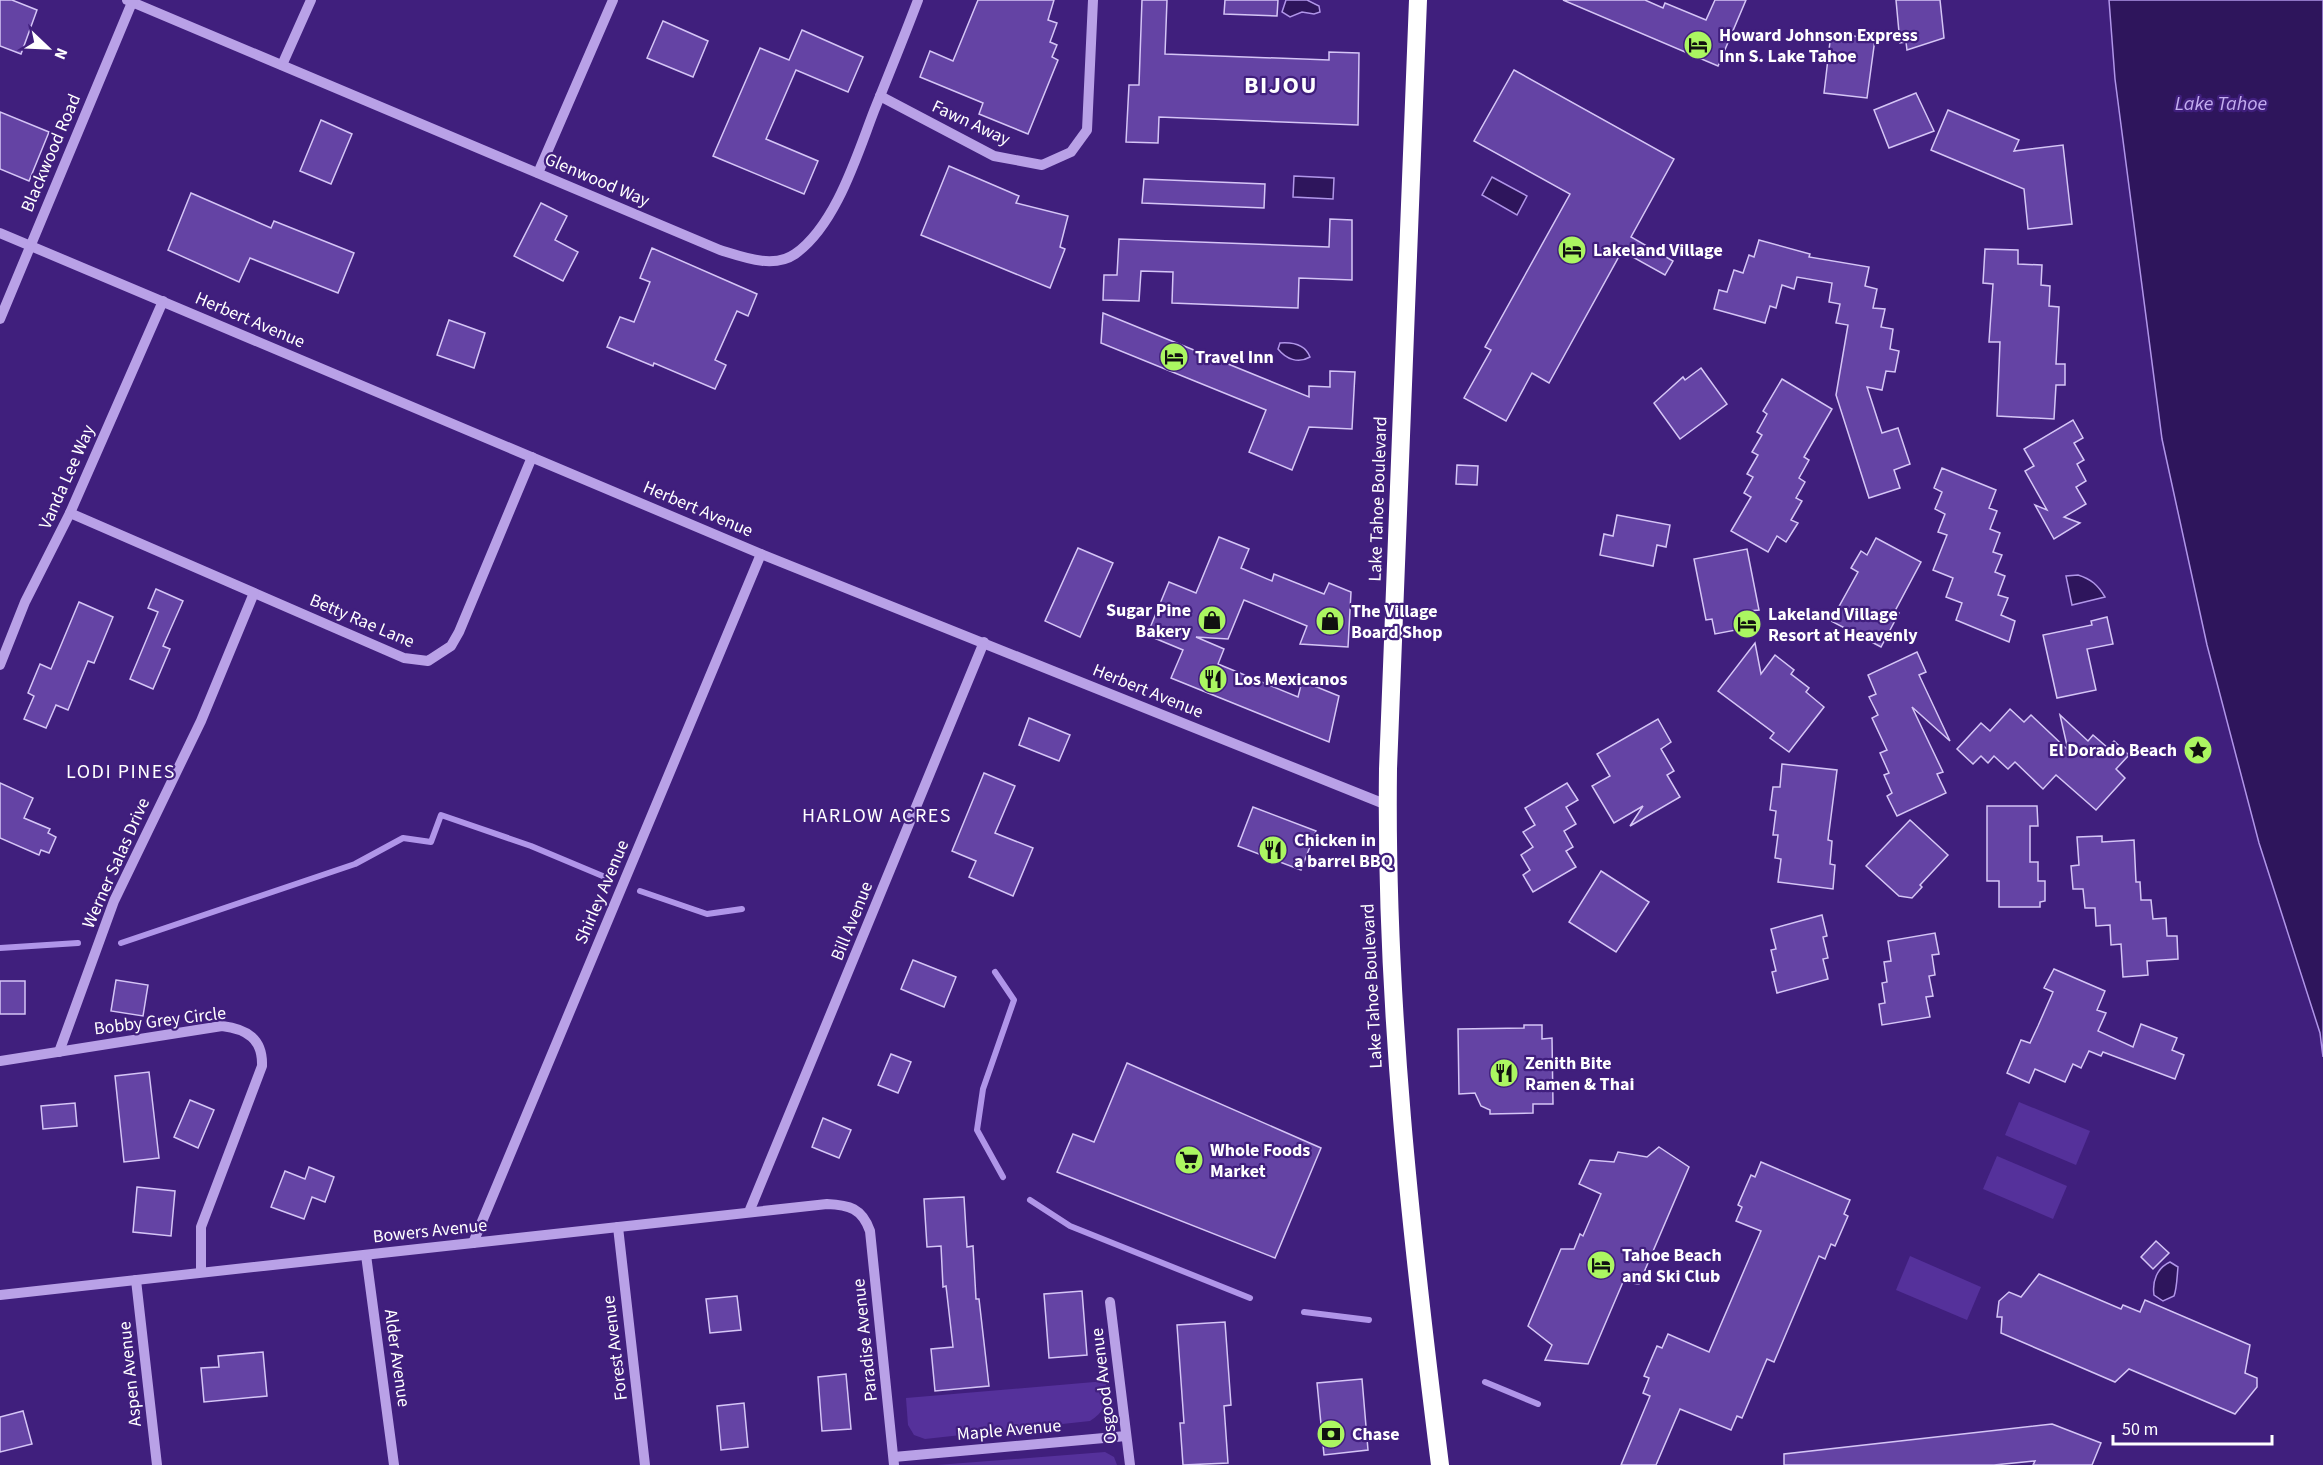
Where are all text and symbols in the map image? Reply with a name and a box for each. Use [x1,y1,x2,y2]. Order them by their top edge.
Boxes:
north arrow [18,18,78,78]
place label: Howard Johnson Express Inn S. Lake Tahoe [1719,23,1918,69]
hotel icon: Howard Johnson Express Inn S. Lake Tahoe [1682,29,1714,61]
text: N [49,44,73,63]
district label: BIJOU [1244,68,1318,103]
street label: Blackwood Road [15,90,87,216]
water label: Lake Tahoe [2175,90,2267,118]
street label: Fawn Away [928,94,1015,152]
street label: Glenwood Way [541,147,654,214]
hotel icon: Lakeland Village [1556,234,1588,266]
place label: Lakeland Village [1593,238,1723,263]
street label: Herbert Avenue [191,286,309,354]
hotel icon: Travel Inn [1158,341,1190,373]
place label: Travel Inn [1195,345,1274,370]
street label: Lake Tahoe Boulevard [1363,416,1393,582]
street label: Vanda Lee Way [33,420,101,533]
street label: Herbert Avenue [639,475,757,543]
street label: Betty Rae Lane [306,588,418,654]
place label: Sugar Pine Bakery [1106,598,1192,644]
place label: The Village Board Shop [1351,599,1443,645]
place label: Lakeland Village Resort at Heavenly [1768,602,1918,648]
shop icon: Sugar Pine Bakery [1196,604,1228,636]
shop icon: The Village Board Shop [1314,605,1346,637]
hotel icon: Lakeland Village Resort at Heavenly [1731,608,1763,640]
street label: Herbert Avenue [1089,657,1207,725]
restaurant icon: Los Mexicanos [1197,663,1229,695]
place label: Los Mexicanos [1234,667,1347,692]
place icon: El Dorado Beach [2182,734,2214,766]
place label: El Dorado Beach [2049,738,2177,763]
district label: LODI PINES [66,758,176,786]
street label: Werner Salas Drive [76,794,156,932]
district label: HARLOW ACRES [802,802,952,830]
place label: Chicken in a barrel BBQ [1294,828,1394,874]
restaurant icon: Chicken in a barrel BBQ [1257,834,1289,866]
street label: Shirley Avenue [569,836,635,948]
street label: Bill Avenue [825,878,879,964]
street label: Lake Tahoe Boulevard [1355,903,1389,1069]
street label: Bobby Grey Circle [93,1000,228,1042]
place label: Zenith Bite Ramen & Thai [1525,1051,1634,1097]
restaurant icon: Zenith Bite Ramen & Thai [1488,1057,1520,1089]
place label: Whole Foods Market [1210,1138,1310,1184]
supermarket icon: Whole Foods Market [1173,1144,1205,1176]
street label: Bowers Avenue [372,1213,488,1249]
place label: Tahoe Beach and Ski Club [1622,1243,1722,1289]
hotel icon: Tahoe Beach and Ski Club [1585,1249,1617,1281]
street label: Paradise Avenue [846,1277,884,1403]
street label: Forest Avenue [596,1294,634,1402]
street label: Alder Avenue [378,1307,416,1409]
street label: Aspen Avenue [112,1320,148,1428]
street label: Osgood Avenue [1084,1326,1124,1446]
scale bar [2113,1408,2272,1446]
street label: Maple Avenue [956,1413,1062,1447]
text: 50 m [2122,1417,2158,1442]
bank icon: Chase [1315,1418,1347,1450]
place label: Chase [1352,1422,1400,1447]

